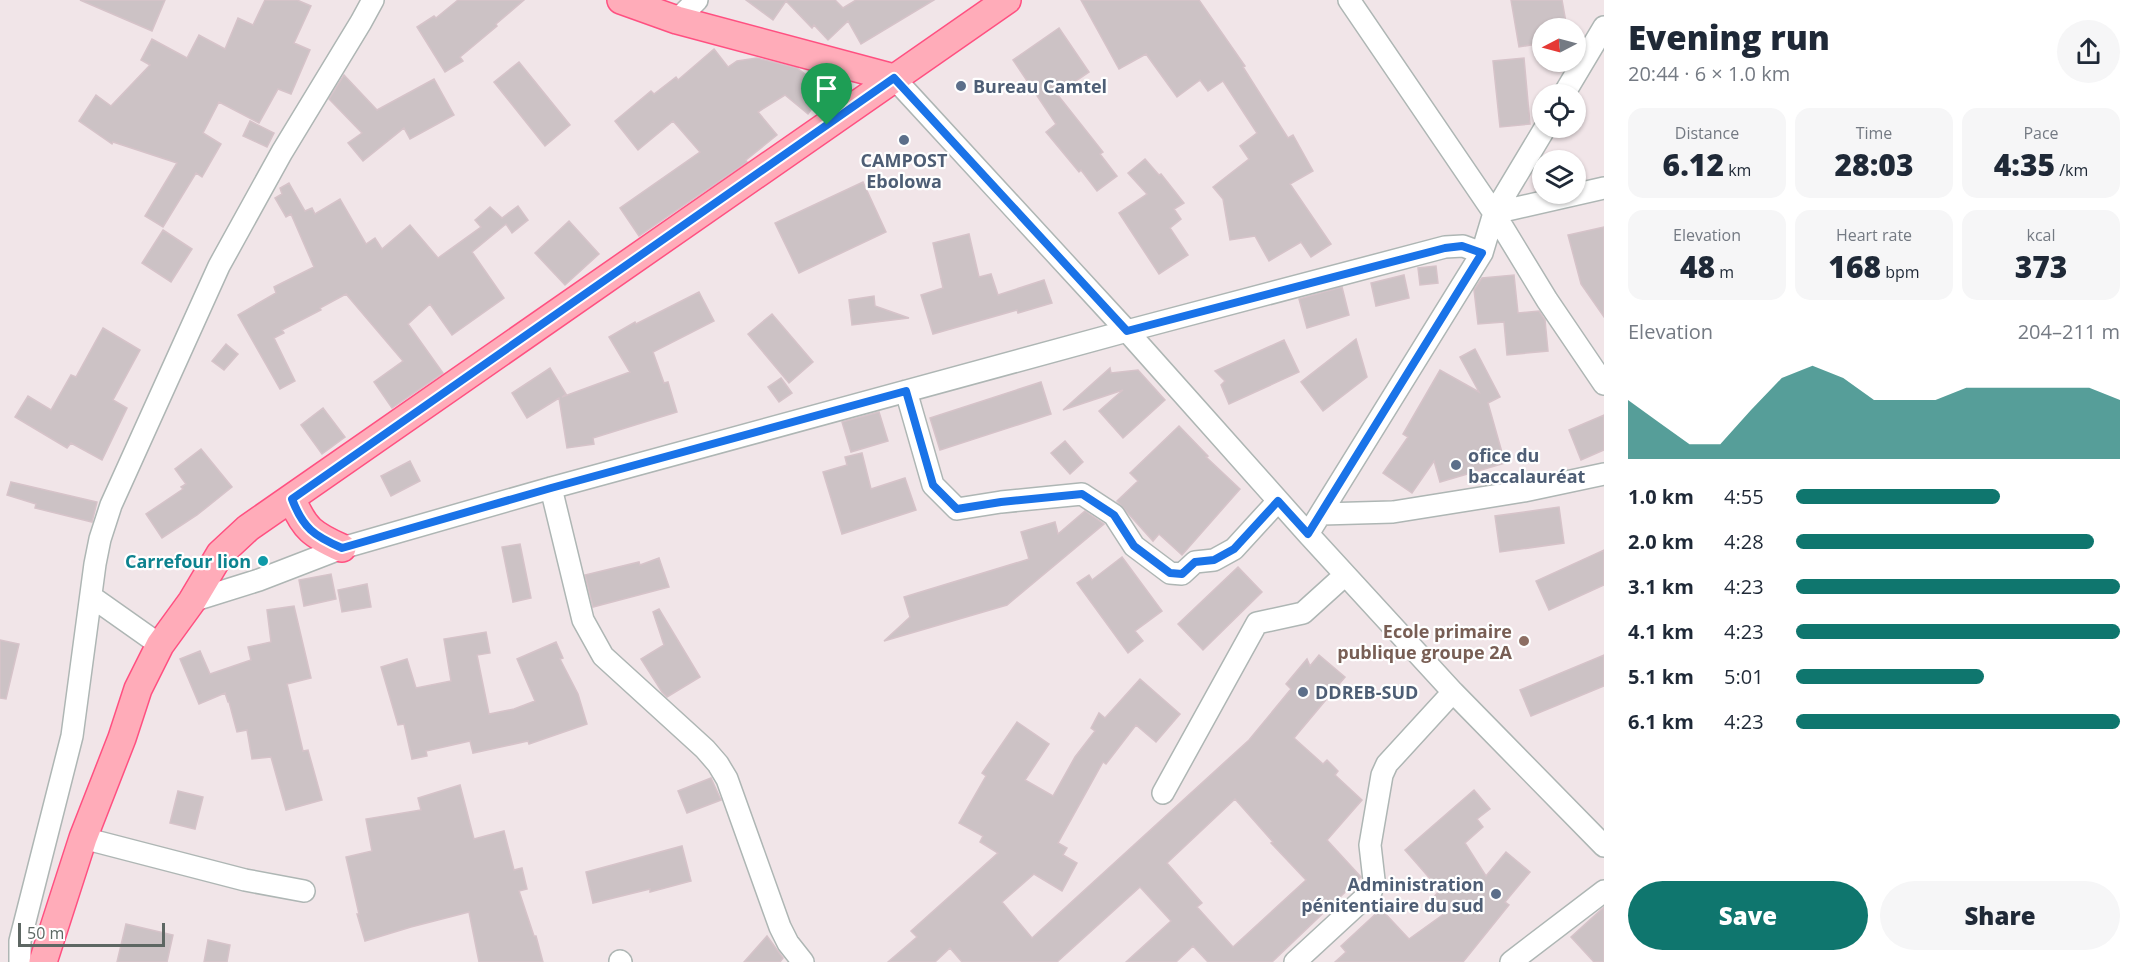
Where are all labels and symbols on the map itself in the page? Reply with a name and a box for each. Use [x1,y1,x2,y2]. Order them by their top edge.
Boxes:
north arrow [1532,18,1586,72]
pin [801,63,852,125]
place label: Bureau Camtel [973,74,1107,98]
marker: Bureau Camtel [954,79,968,93]
marker: CAMPOST Ebolowa [897,133,911,147]
place label: CAMPOST Ebolowa [861,148,948,193]
place label: ofice du baccalauréat [1468,443,1586,488]
marker: ofice du baccalauréat [1449,458,1463,472]
place label: Carrefour lion [125,549,251,573]
marker: Carrefour lion [256,554,270,568]
place label: Ecole primaire publique groupe 2A [1337,619,1513,664]
marker: Ecole primaire publique groupe 2A [1517,634,1531,648]
place label: DDREB-SUD [1315,680,1418,704]
marker: DDREB-SUD [1296,685,1310,699]
place label: Administration pénitentiaire du sud [1301,872,1484,917]
marker: Administration pénitentiaire du sud [1489,887,1503,901]
scale bar [18,920,165,948]

